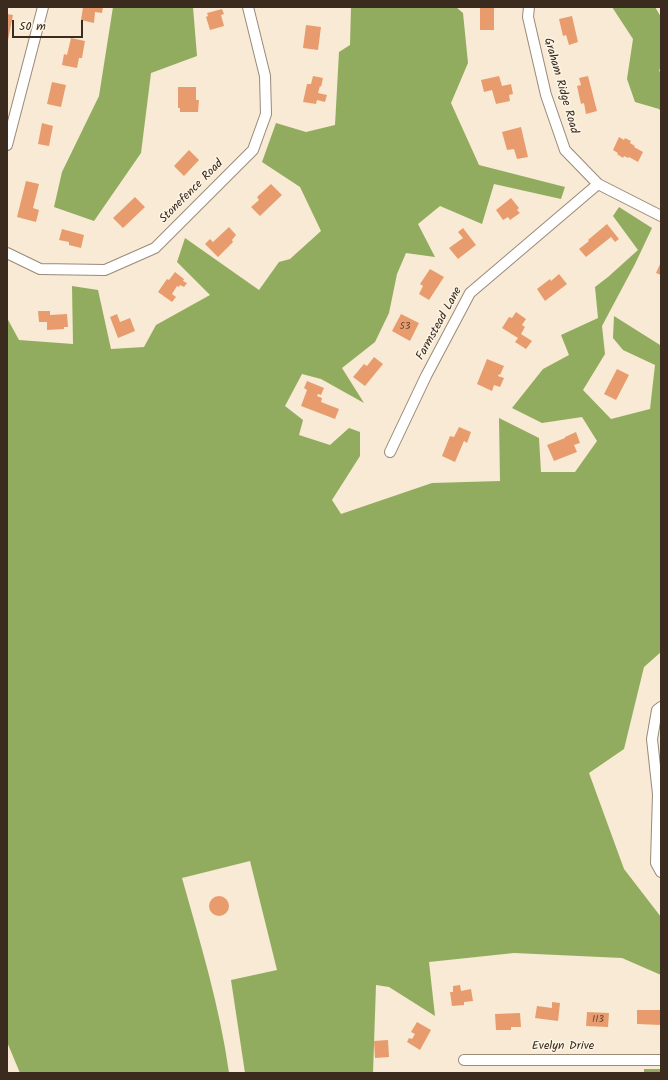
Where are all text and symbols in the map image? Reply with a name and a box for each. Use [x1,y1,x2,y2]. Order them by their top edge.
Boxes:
scale bar [14,12,85,38]
text: 50 m [19,17,46,36]
street label: Graham Ridge Road [539,36,581,136]
street label: Stonefence Road [157,157,227,227]
street label: Farmstead Lane [414,285,466,363]
house number: 53 [399,321,411,333]
house number: 113 [592,1014,604,1026]
street label: Evelyn Drive [532,1040,594,1054]

